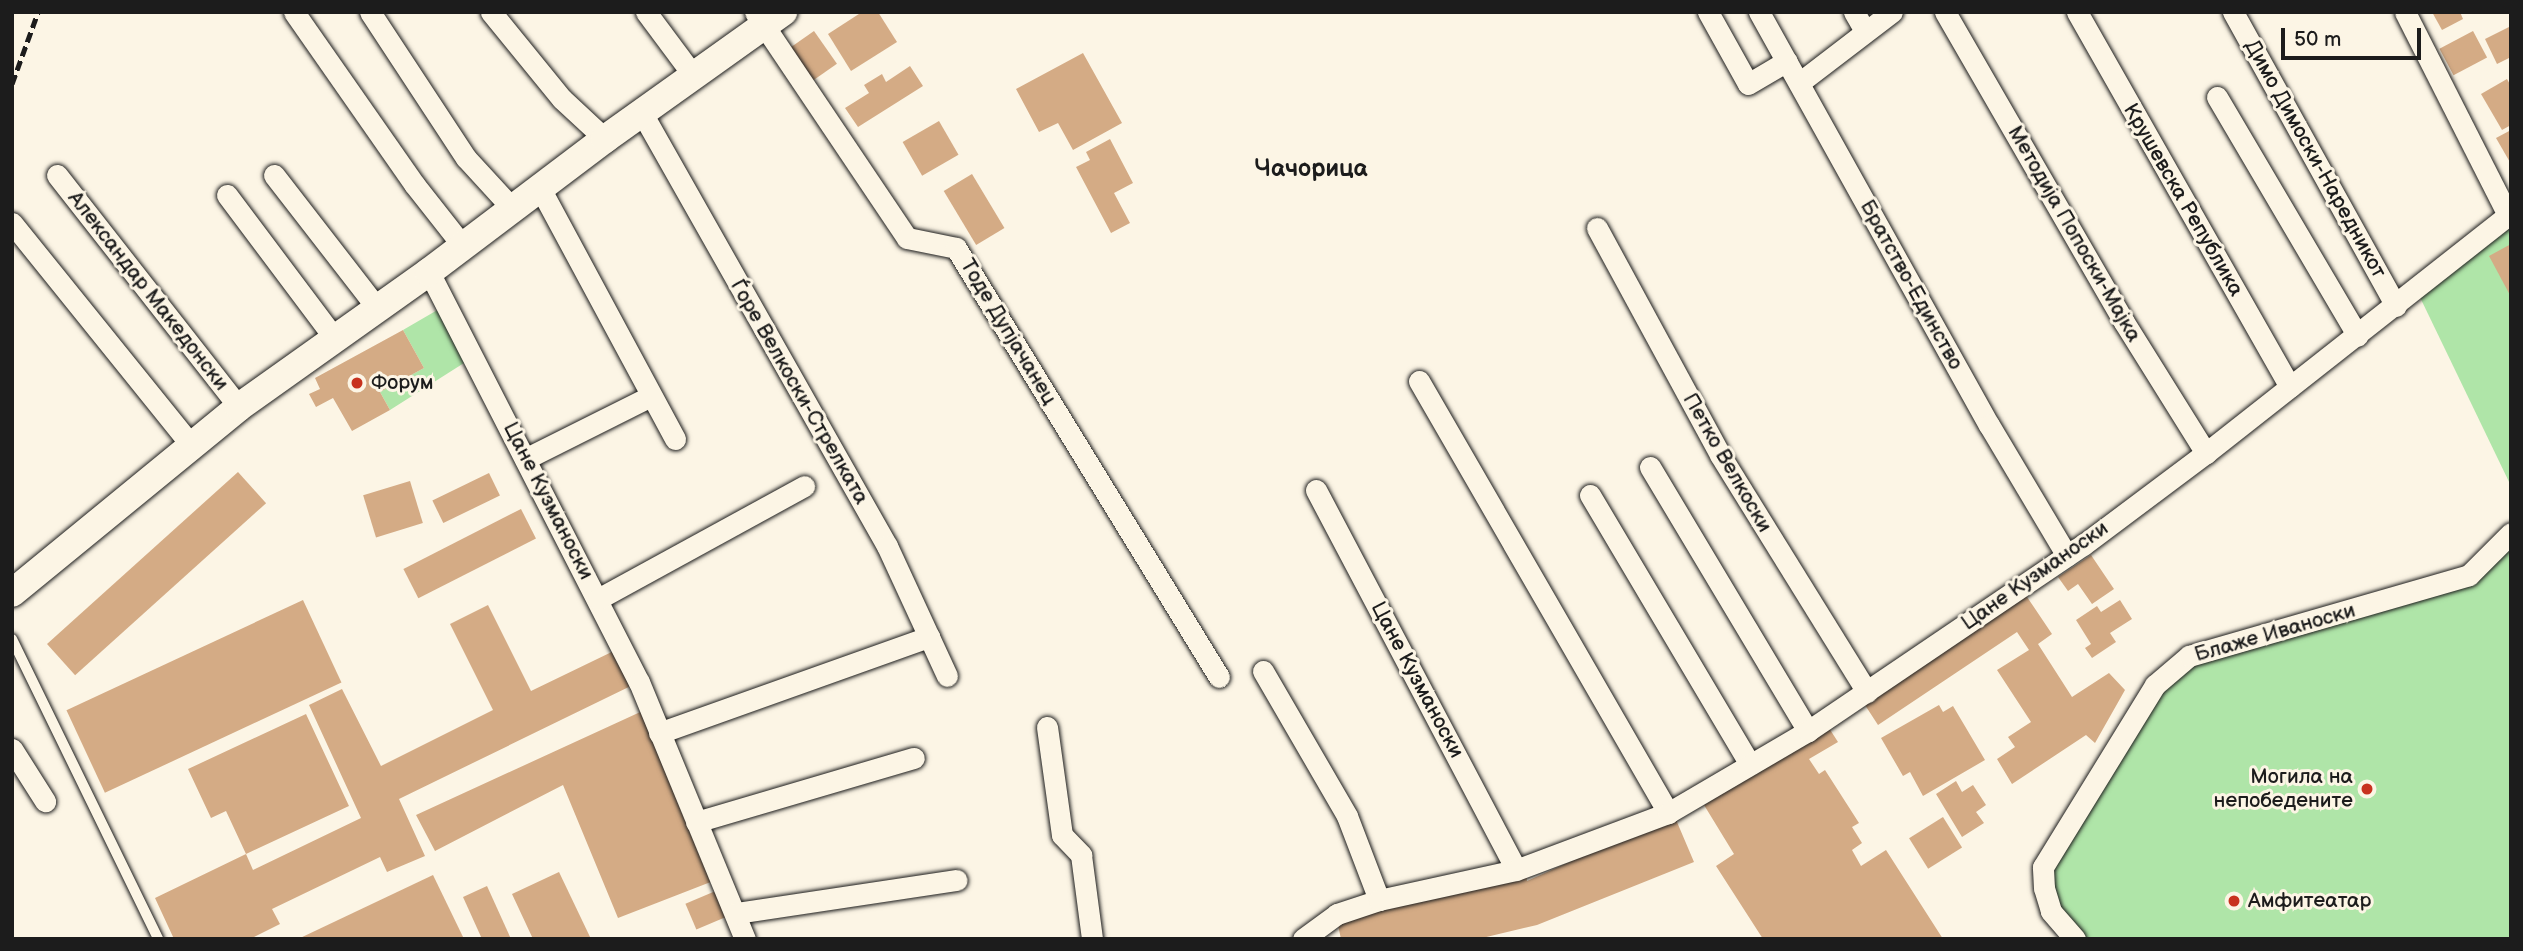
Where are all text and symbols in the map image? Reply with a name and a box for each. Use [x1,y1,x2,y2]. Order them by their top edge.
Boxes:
scale bar [2285,14,2425,58]
text: 50 m [2294,27,2341,52]
street label: Димо Димоски-Наредникот [2239,36,2391,282]
street label: Крушевска Република [2118,99,2248,301]
street label: Методија Попоски-Мајка [2002,122,2146,346]
district label: Чачорица [1255,155,1367,183]
street label: Александар Македонски [62,186,234,396]
street label: Братство-Единство [1854,196,1968,374]
street label: Тоде Дупјачанец [954,254,1062,410]
street label: Ѓоре Велкоски-Стрелката [724,275,874,509]
place label: Форум [371,370,434,396]
marker: Форум [349,375,365,391]
street label: Петко Велкоски [1677,389,1777,537]
street label: Цане Кузманоски [497,418,599,584]
street label: Цане Кузманоски [1957,516,2113,636]
street label: Цане Кузманоски [1365,598,1469,762]
street label: Блаже Иваноски [2192,598,2358,668]
place label: Могила на непобедените [2214,764,2353,814]
marker: Могила на непобедените [2359,781,2375,797]
place label: Амфитеатар [2248,888,2371,914]
marker: Амфитеатар [2226,893,2242,909]

